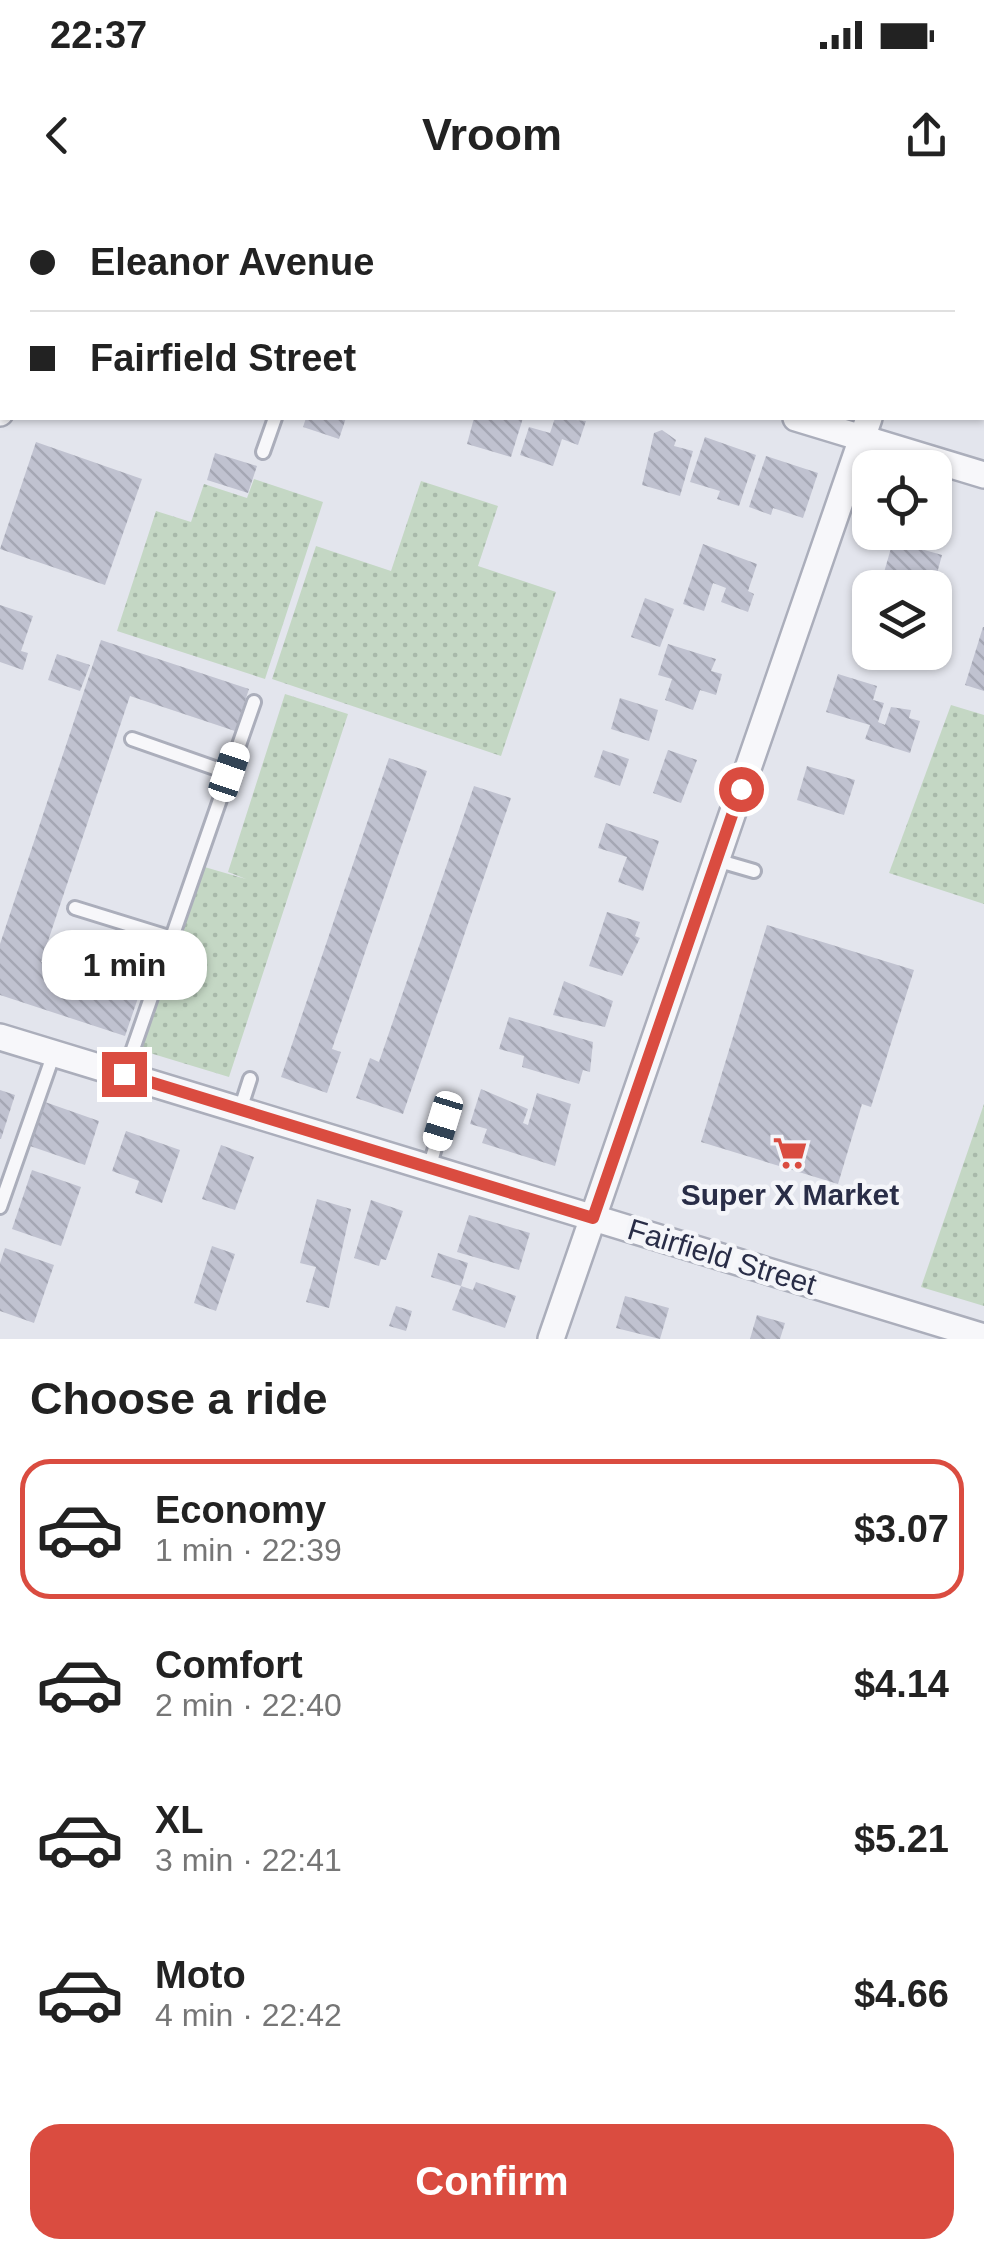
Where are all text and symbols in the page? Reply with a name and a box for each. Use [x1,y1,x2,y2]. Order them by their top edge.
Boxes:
text: 22:37 [50,14,147,56]
icon: back [30,108,85,163]
icon: share [899,108,954,163]
text: Vroom [422,109,562,160]
text: Eleanor Avenue [90,241,374,283]
text: Fairfield Street [90,337,356,379]
map controls [852,450,952,670]
button: locate [852,450,952,550]
button: layers [852,570,952,670]
car [205,739,253,805]
route start [719,767,764,812]
callout: 1 min [42,929,206,999]
text: 1 min [83,947,166,983]
route end [102,1052,147,1097]
car [420,1088,466,1154]
supermarket icon: Super X Market [771,1134,809,1172]
place label: Super X Market [681,1178,899,1211]
street label: Fairfield Street [624,1212,821,1301]
text: Choose a ride [30,1373,328,1424]
icon: car [35,1484,125,1574]
text: Economy [155,1489,326,1531]
text: $3.07 [854,1508,949,1550]
text: 1 min · 22:39 [155,1532,342,1568]
icon: car [35,1639,125,1729]
text: Comfort [155,1644,303,1686]
text: $4.14 [854,1663,949,1705]
text: 2 min · 22:40 [155,1687,342,1723]
icon: car [35,1794,125,1884]
text: XL [155,1799,204,1841]
text: $5.21 [854,1818,949,1860]
text: 3 min · 22:41 [155,1842,342,1878]
icon: car [35,1949,125,2039]
text: Moto [155,1954,246,1996]
text: $4.66 [854,1973,949,2015]
text: 4 min · 22:42 [155,1997,342,2033]
button: Confirm [30,2124,954,2239]

